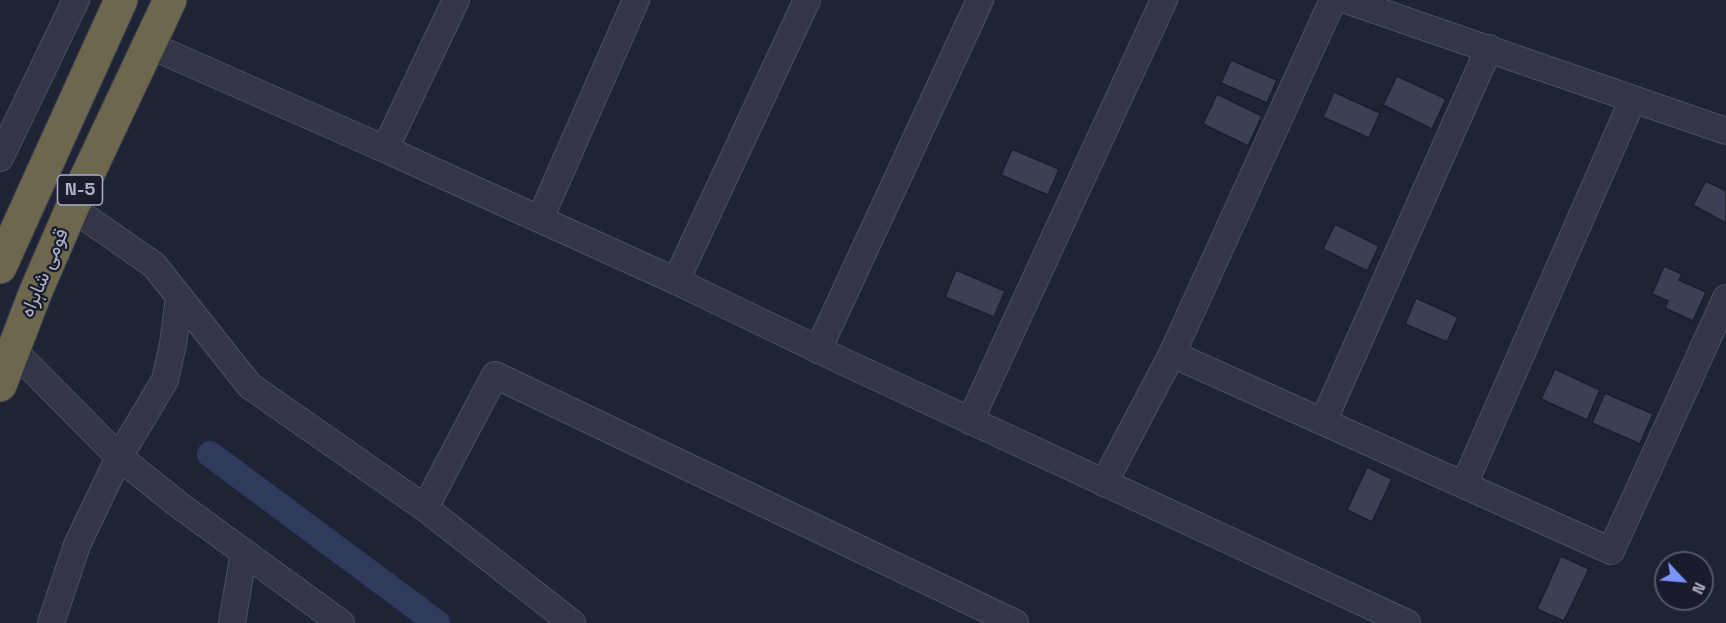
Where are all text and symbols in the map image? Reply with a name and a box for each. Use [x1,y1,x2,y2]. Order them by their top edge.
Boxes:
road number: N-5 [58,175,103,205]
street label: قومی شاہراہ [16,225,74,321]
north arrow [1654,551,1714,611]
text: N [1687,579,1711,598]

